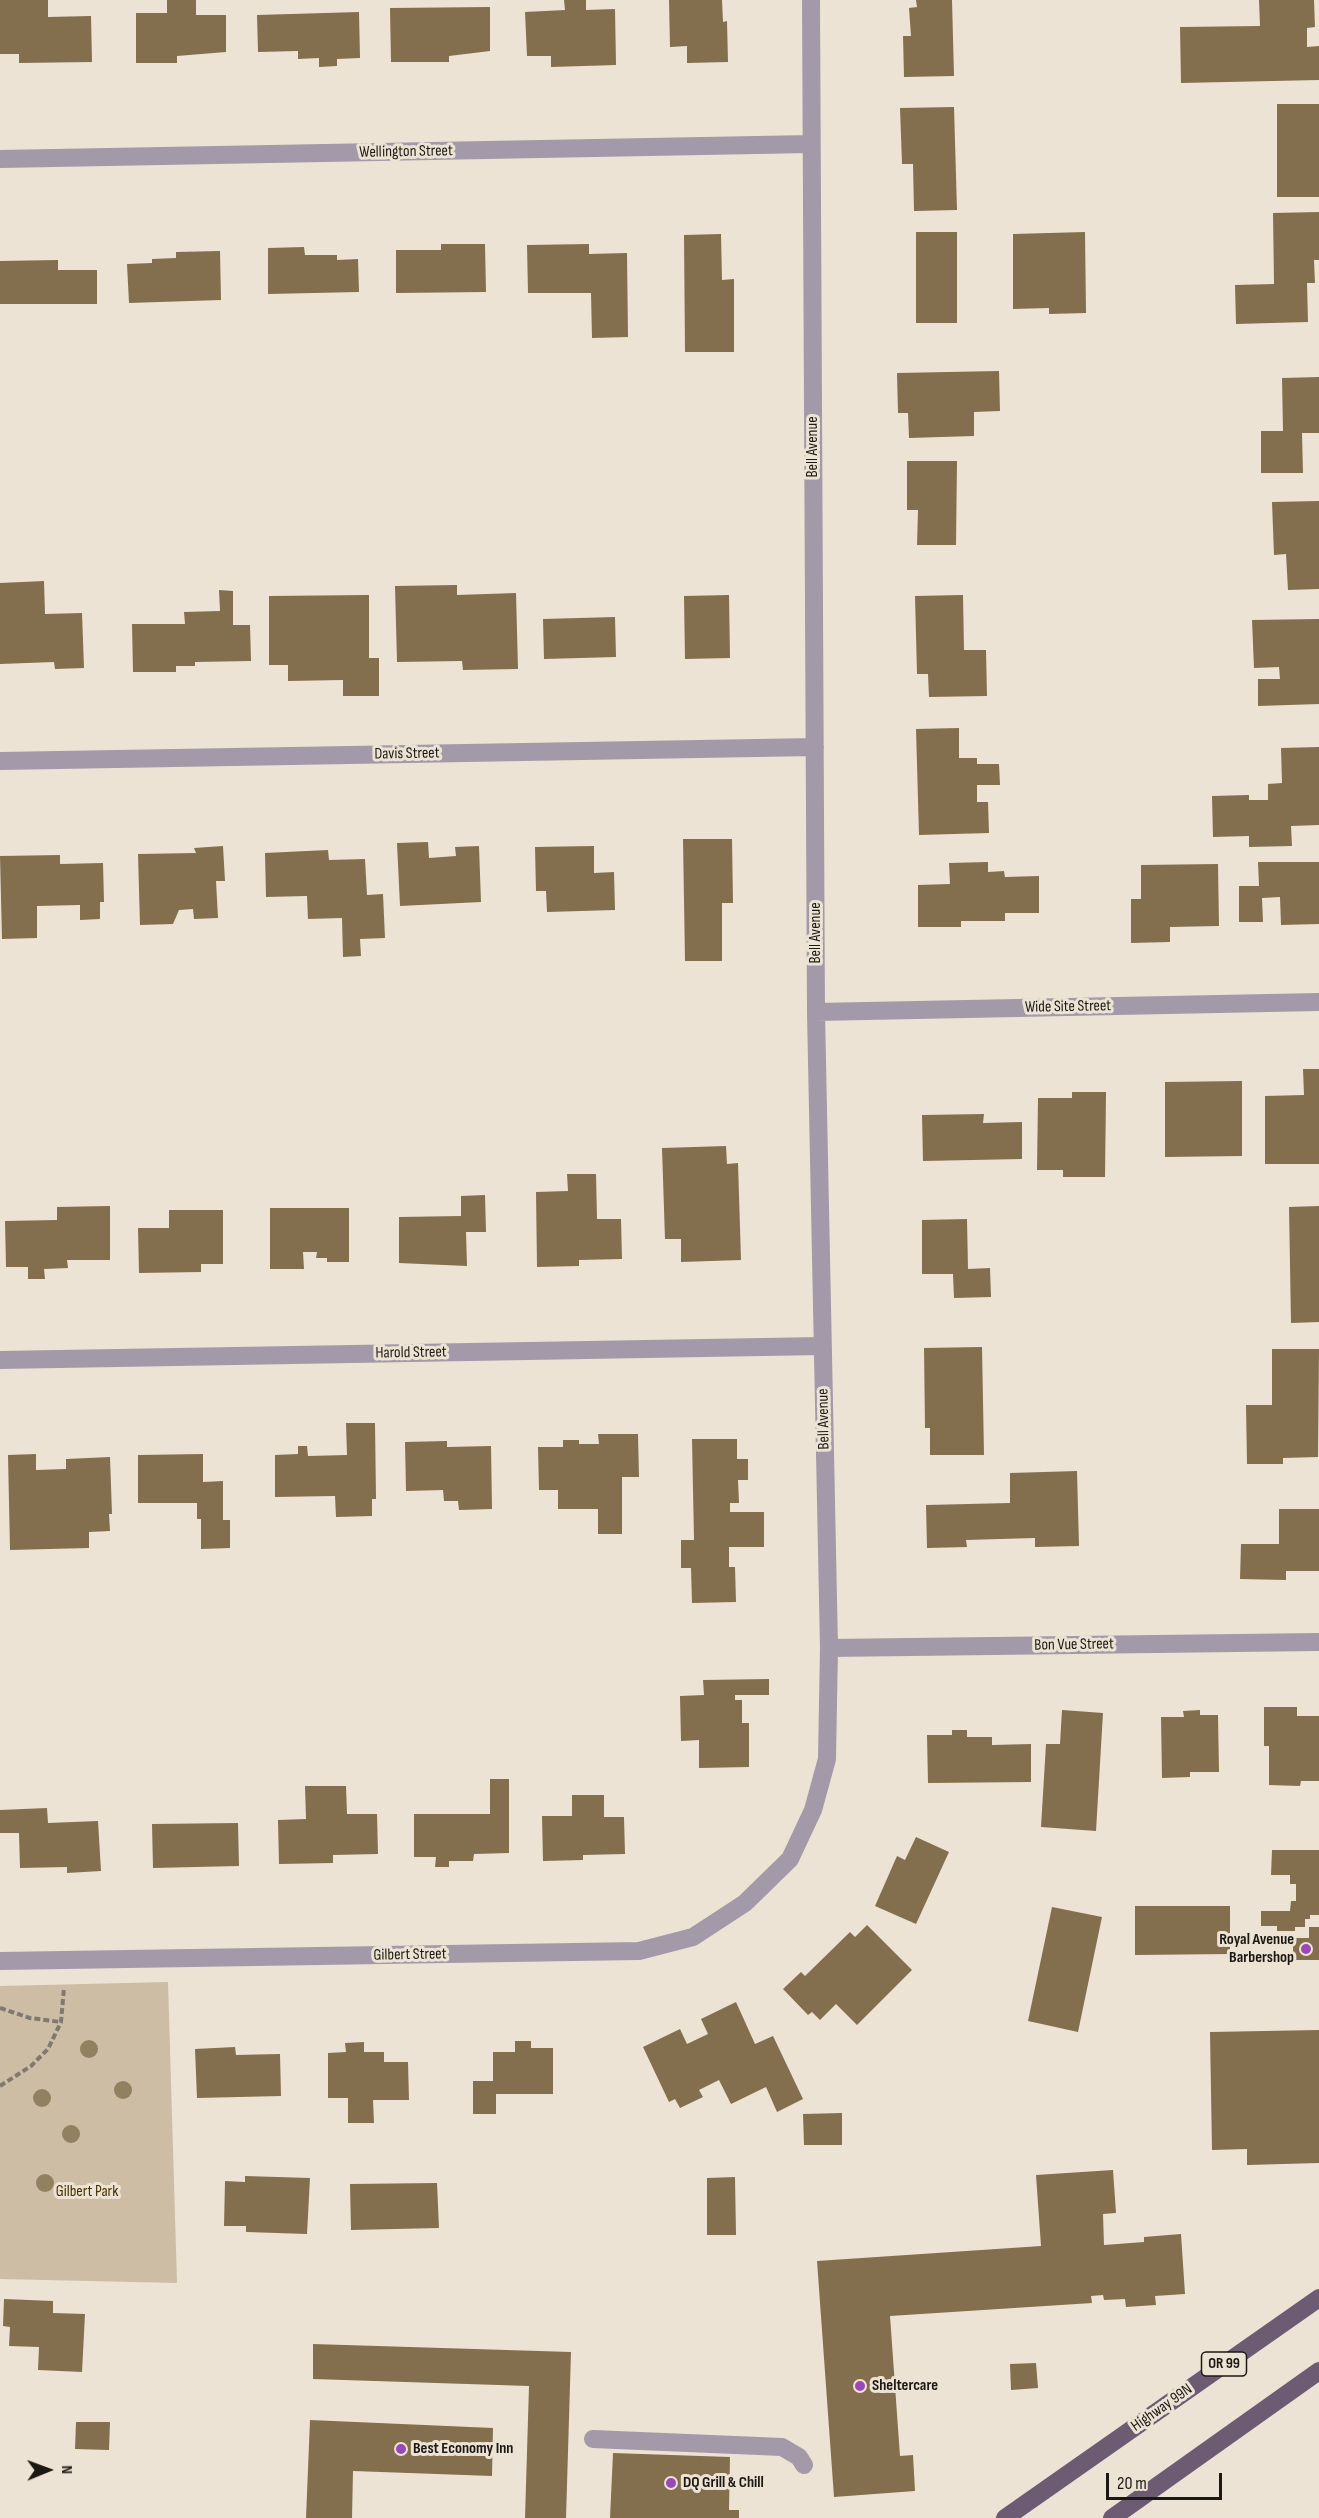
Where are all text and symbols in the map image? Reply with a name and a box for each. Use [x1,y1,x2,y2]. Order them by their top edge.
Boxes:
street label: Wellington Street [359,142,453,162]
street label: Bell Avenue [803,416,823,478]
street label: Davis Street [374,744,440,764]
street label: Bell Avenue [806,902,826,964]
street label: Wide Site Street [1025,997,1111,1017]
street label: Harold Street [375,1343,447,1363]
street label: Bell Avenue [814,1388,834,1450]
street label: Bon Vue Street [1034,1635,1114,1655]
place label: Royal Avenue Barbershop [1219,1930,1294,1968]
marker: Royal Avenue Barbershop [1299,1942,1313,1956]
street label: Gilbert Street [373,1945,447,1965]
park label: Gilbert Park [56,2182,118,2202]
road number: OR 99 [1202,2352,1246,2376]
place label: Sheltercare [872,2376,938,2396]
marker: Sheltercare [853,2379,867,2393]
street label: Highway 99N [1128,2380,1196,2436]
place label: Best Economy Inn [413,2439,513,2459]
north arrow [18,2440,78,2500]
marker: Best Economy Inn [394,2442,408,2456]
scale bar [1109,2461,1224,2499]
text: N [57,2465,76,2474]
place label: DQ Grill & Chill [683,2473,764,2493]
text: 20 m [1117,2473,1147,2494]
marker: DQ Grill & Chill [664,2476,678,2490]

